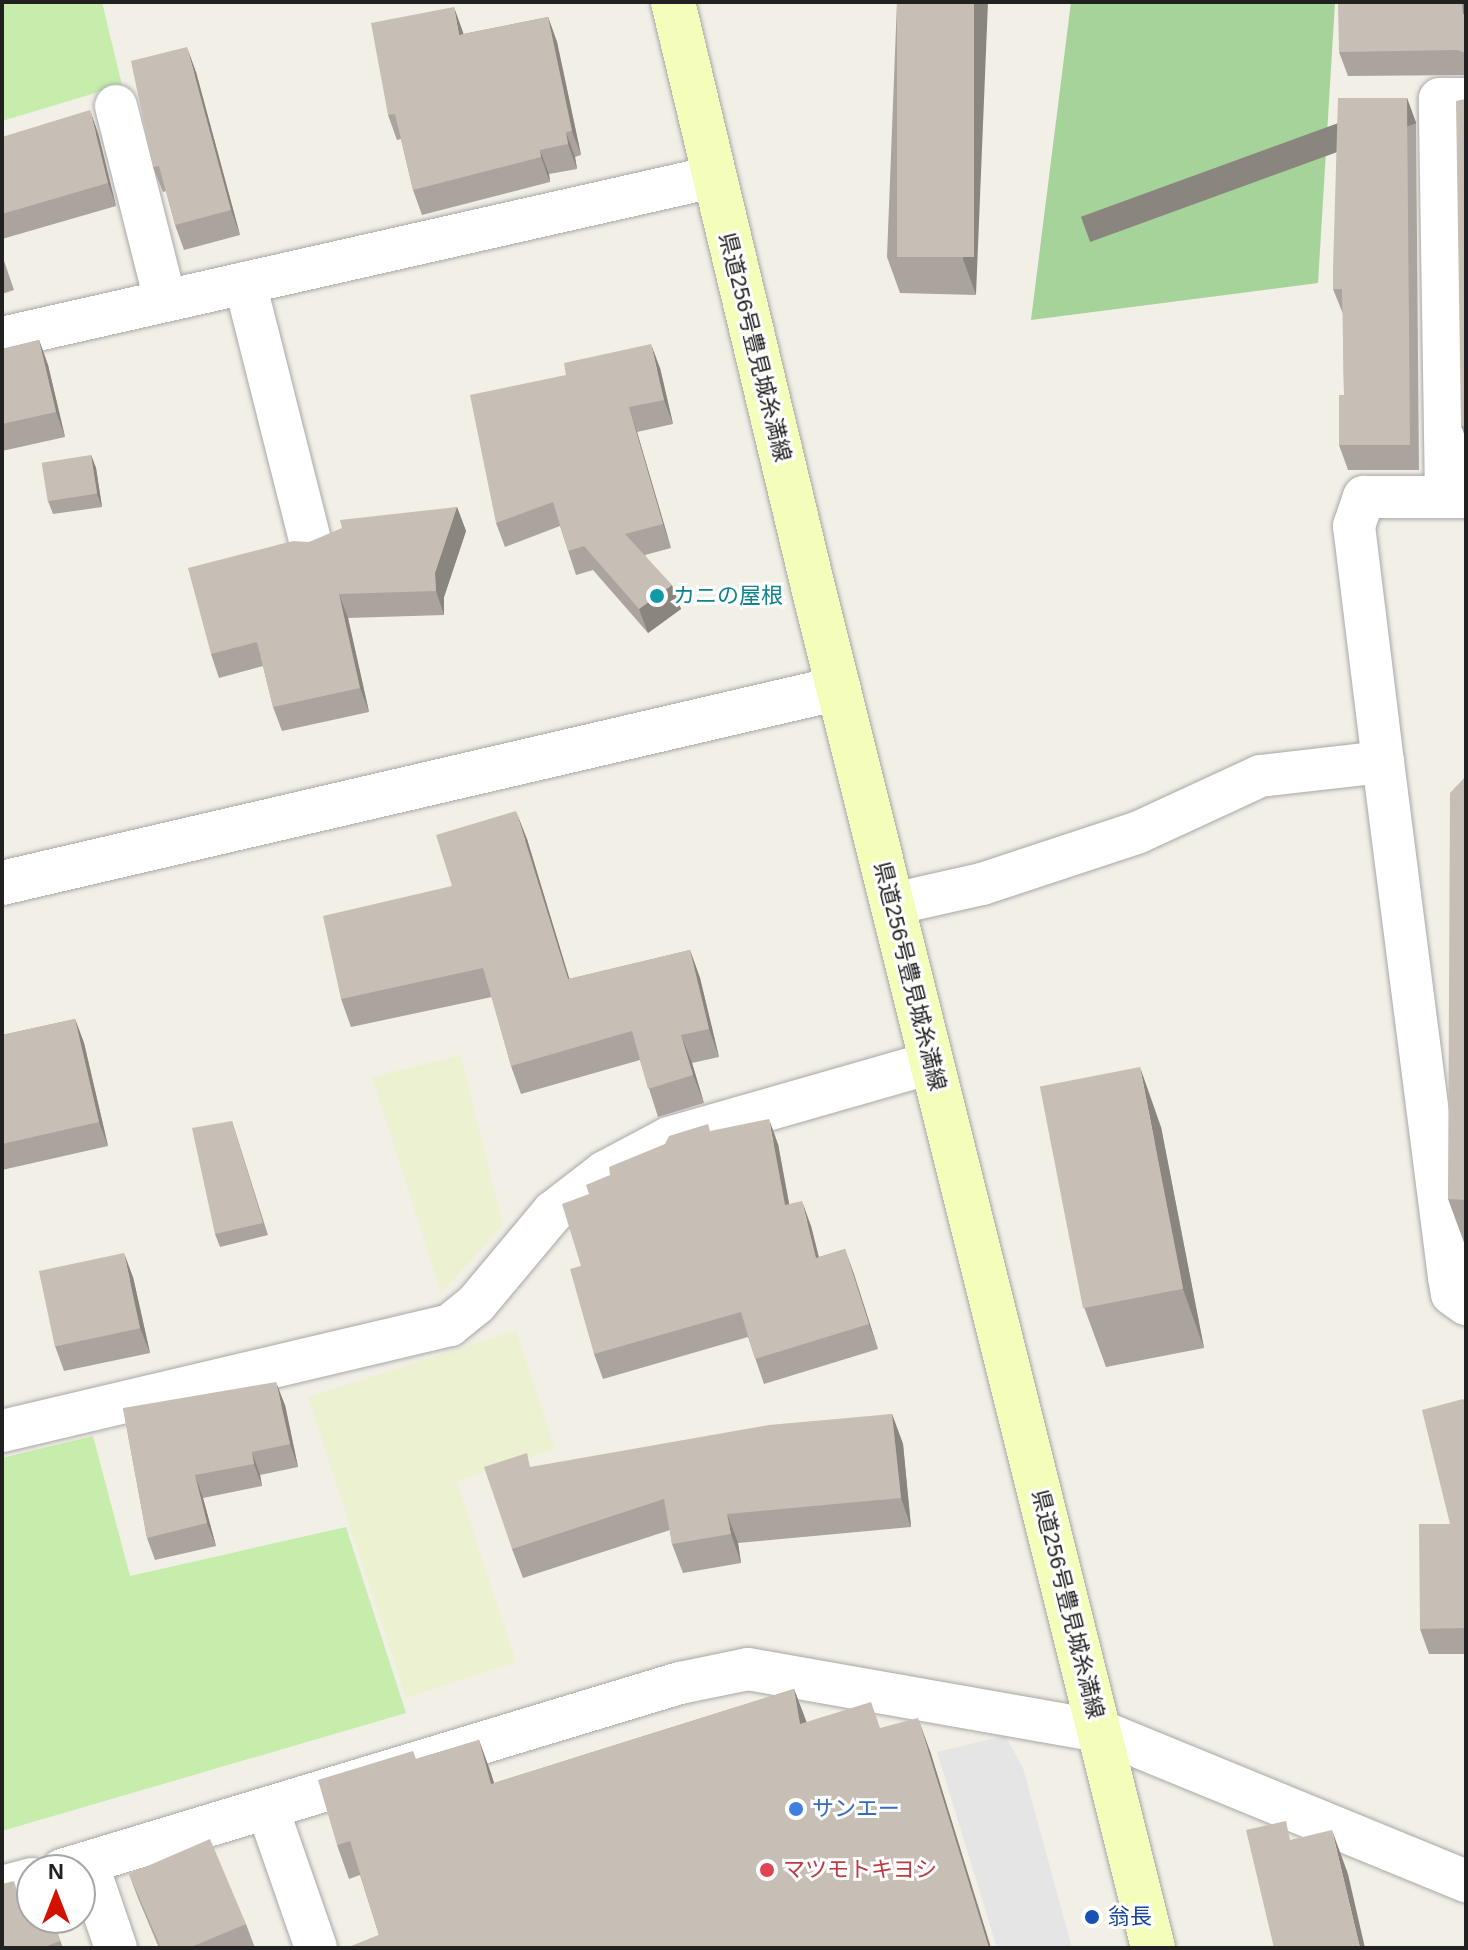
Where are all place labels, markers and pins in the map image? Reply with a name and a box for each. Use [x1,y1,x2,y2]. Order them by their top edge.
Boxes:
place label: カニの屋根 [673,583,783,609]
marker: カニの屋根 [648,587,666,605]
place label: サンエー [812,1796,900,1822]
marker: サンエー [787,1800,805,1818]
place label: マツモトキヨシ [783,1857,937,1883]
marker: マツモトキヨシ [758,1861,776,1879]
place label: 翁長 [1108,1904,1152,1930]
marker: 翁長 [1083,1908,1101,1926]

